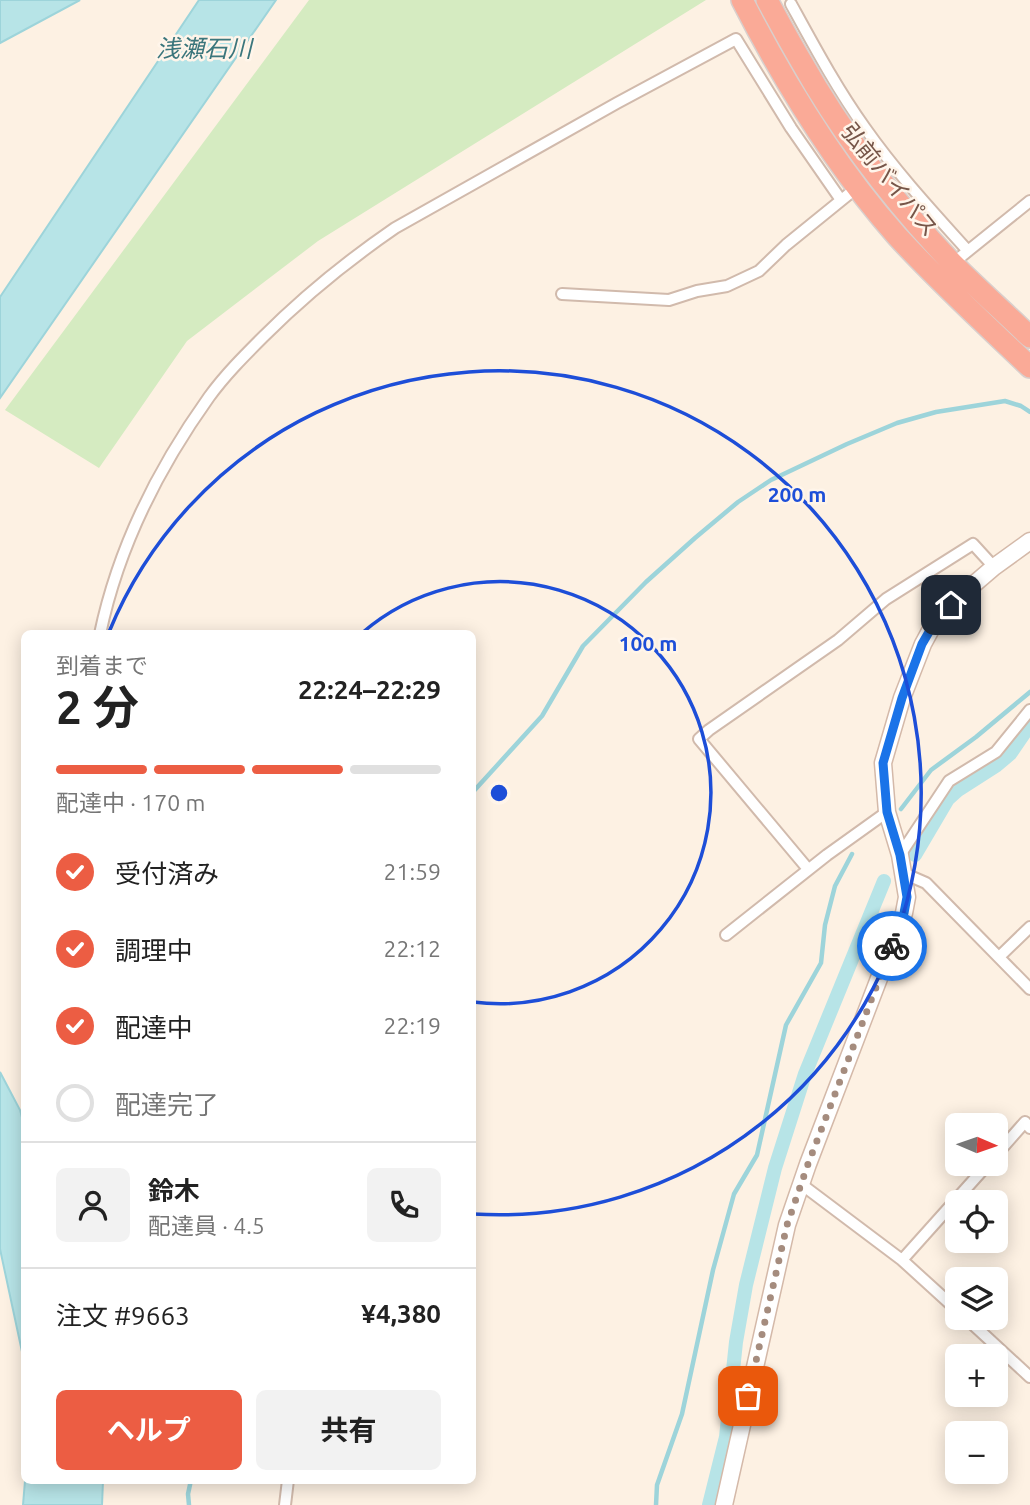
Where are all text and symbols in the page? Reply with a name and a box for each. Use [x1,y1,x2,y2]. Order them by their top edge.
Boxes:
water label: 浅瀬石川 [156,35,255,62]
street label: 弘前バイパス [837,118,943,241]
text: 200 m [768,482,826,506]
pin [921,575,981,635]
icon: home [932,586,970,624]
text: 100 m [619,631,677,655]
text: 到着まで [56,653,148,678]
text: 22:24–22:29 [298,675,441,704]
text: 2 分 [56,681,139,733]
centre of rings [487,781,511,805]
text: 配達中 · 170 m [56,790,205,815]
icon: check [56,853,94,891]
text: 受付済み [115,859,219,888]
text: 21:59 [383,859,441,884]
courier [857,911,927,981]
icon: bike [873,927,911,965]
icon: check [56,930,94,968]
text: 調理中 [115,936,193,965]
text: 22:12 [383,936,441,961]
icon: check [56,1007,94,1045]
text: 配達中 [115,1013,193,1042]
text: 22:19 [383,1013,441,1038]
text: 配達完了 [115,1090,219,1119]
north arrow [945,1113,1008,1176]
map controls [945,1113,1008,1484]
button: person [56,1168,130,1242]
button: phone [367,1168,441,1242]
text: 鈴木 [148,1176,200,1205]
button: locate [945,1190,1008,1253]
text: 配達員 · 4.5 [148,1213,265,1238]
button: layers [945,1267,1008,1330]
text: ¥4,380 [361,1299,441,1328]
text: 注文 #9663 [56,1301,190,1330]
button: + [945,1344,1008,1407]
pin [718,1366,778,1426]
icon: bag [729,1377,767,1415]
button: ヘルプ [56,1390,242,1470]
button: 共有 [256,1390,441,1470]
button: − [945,1421,1008,1484]

